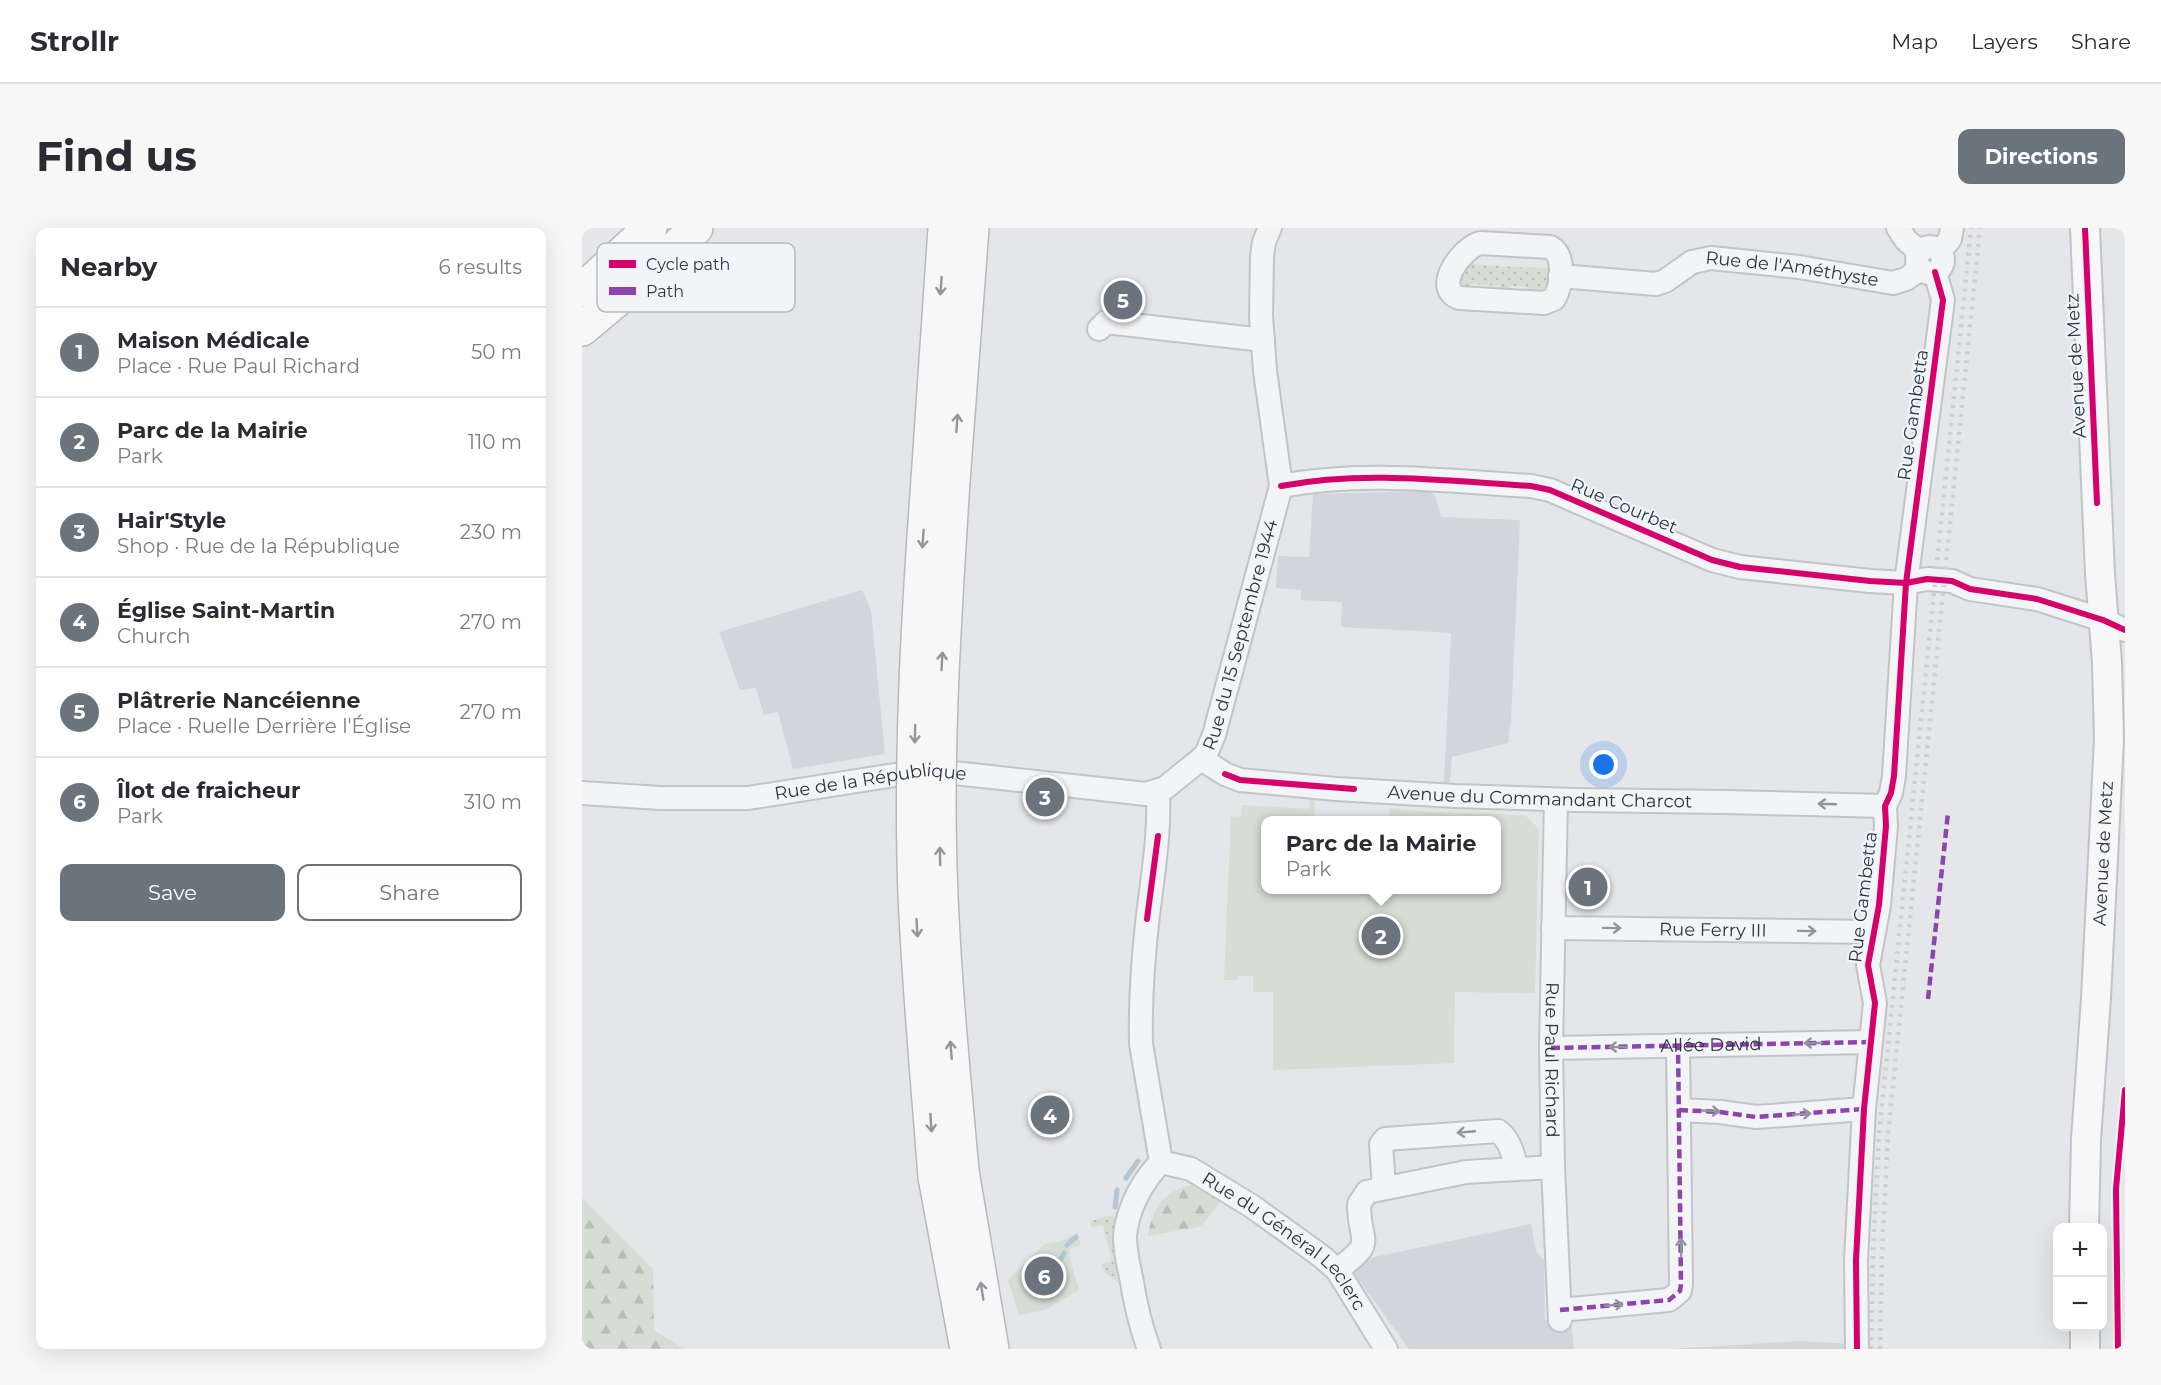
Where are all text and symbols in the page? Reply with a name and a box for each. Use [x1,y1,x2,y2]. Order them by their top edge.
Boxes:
text: Strollr [30,24,119,58]
text: Map [1891,29,1938,54]
text: Layers [1971,29,2038,54]
text: Share [2071,29,2131,54]
button: Directions [1958,129,2125,184]
text: Find us [36,130,197,182]
legend [597,243,795,312]
street label: Rue de l'Améthyste [1704,246,1880,291]
text: Nearby [60,251,157,283]
text: 6 results [438,255,522,279]
text: Cycle path [646,255,730,274]
one-way arrow [936,276,947,296]
pin: 5 [1104,278,1142,322]
text: Path [646,282,684,301]
street label: Avenue de Metz [2061,293,2091,439]
text: Maison Médicale [117,327,310,354]
text: 1 [76,340,83,364]
text: 50 m [471,340,522,364]
street label: Rue Gambetta [1893,348,1933,482]
text: Place · Rue Paul Richard [117,354,360,378]
one-way arrow [951,413,962,433]
text: Parc de la Mairie [117,417,308,444]
text: 2 [74,430,85,454]
text: 110 m [468,430,522,454]
text: Park [117,444,163,468]
street label: Rue Courbet [1567,474,1681,538]
text: Hair'Style [117,507,226,534]
street label: Rue du 15 Septembre 1944 [1198,517,1283,754]
text: 3 [74,520,85,544]
text: 230 m [460,520,522,544]
one-way arrow [918,528,929,548]
text: Shop · Rue de la République [117,534,400,558]
text: Église Saint-Martin [117,597,335,624]
text: 4 [73,610,86,634]
text: 270 m [460,610,522,634]
text: Church [117,624,191,648]
one-way arrow [937,651,948,671]
text: Plâtrerie Nancéienne [117,687,360,714]
text: 5 [74,700,85,724]
text: 270 m [460,700,522,724]
text: Place · Ruelle Derrière l'Église [117,714,411,738]
one-way arrow [909,723,921,743]
your location [1589,750,1618,779]
street label: Rue de la République [773,759,968,805]
pin: 3 [1026,774,1064,820]
text: Îlot de fraicheur [117,777,300,804]
street label: Avenue du Commandant Charcot [1387,781,1692,813]
street label: Avenue de Metz [2089,781,2118,927]
text: 6 [73,790,86,814]
text: 310 m [464,790,522,814]
one-way arrow [1817,798,1837,809]
text: Park [117,804,163,828]
popup [1261,816,1501,894]
text: Parc de la Mairie [1286,830,1476,857]
street label: Rue Gambetta [1844,830,1882,964]
one-way arrow [934,846,946,866]
text: Park [1286,857,1331,881]
button: Save [60,864,285,921]
button: Share [297,864,522,921]
pin: 1 [1568,864,1608,910]
pin: 2 [1362,914,1400,958]
one-way arrow [912,918,923,938]
street label: Rue Ferry III [1659,918,1767,942]
one-way arrow [1601,922,1621,934]
one-way arrow [1796,925,1816,937]
street label: Rue Paul Richard [1540,982,1564,1138]
street label: Allée David [1660,1033,1762,1057]
one-way arrow [1803,1037,1823,1049]
one-way arrow [945,1041,956,1061]
one-way arrow [1608,1041,1628,1053]
pin: 4 [1030,1092,1070,1138]
one-way arrow [1701,1106,1720,1117]
one-way arrow [1791,1108,1811,1119]
one-way arrow [926,1112,937,1132]
one-way arrow [1457,1127,1477,1138]
street label: Rue du Général Leclerc [1198,1167,1370,1315]
map controls [2053,1223,2107,1331]
button: + [2053,1223,2107,1277]
one-way arrow [1675,1237,1687,1257]
pin: 6 [1024,1254,1064,1298]
button: − [2053,1277,2107,1331]
one-way arrow [976,1282,987,1302]
one-way arrow [1604,1299,1624,1310]

